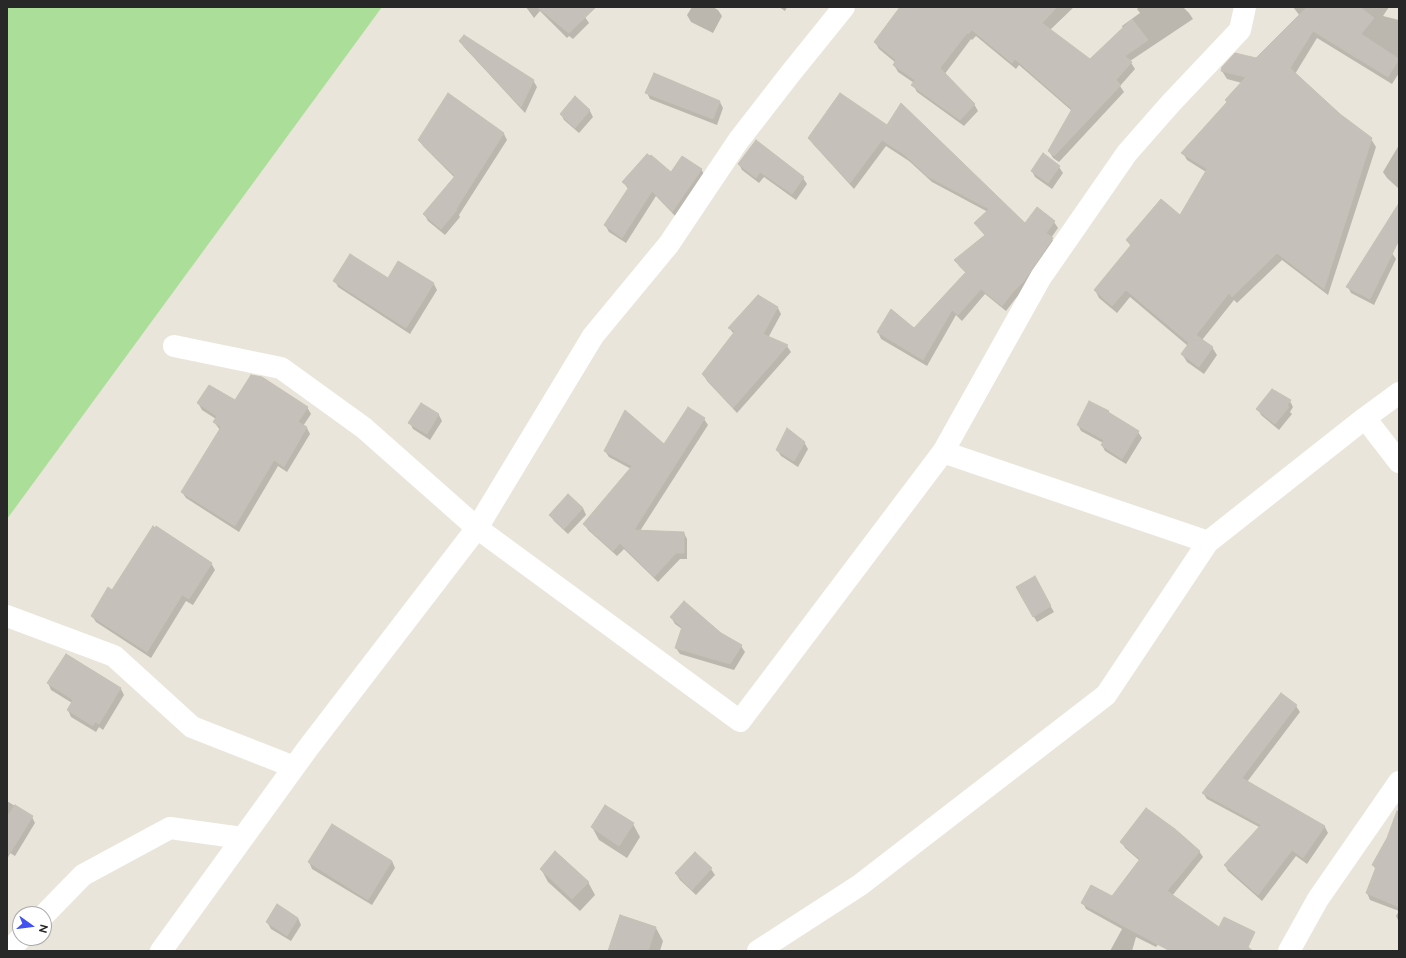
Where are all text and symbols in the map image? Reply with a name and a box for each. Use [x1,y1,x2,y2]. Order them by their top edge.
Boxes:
north arrow [12,906,52,946]
text: N [36,923,50,934]

